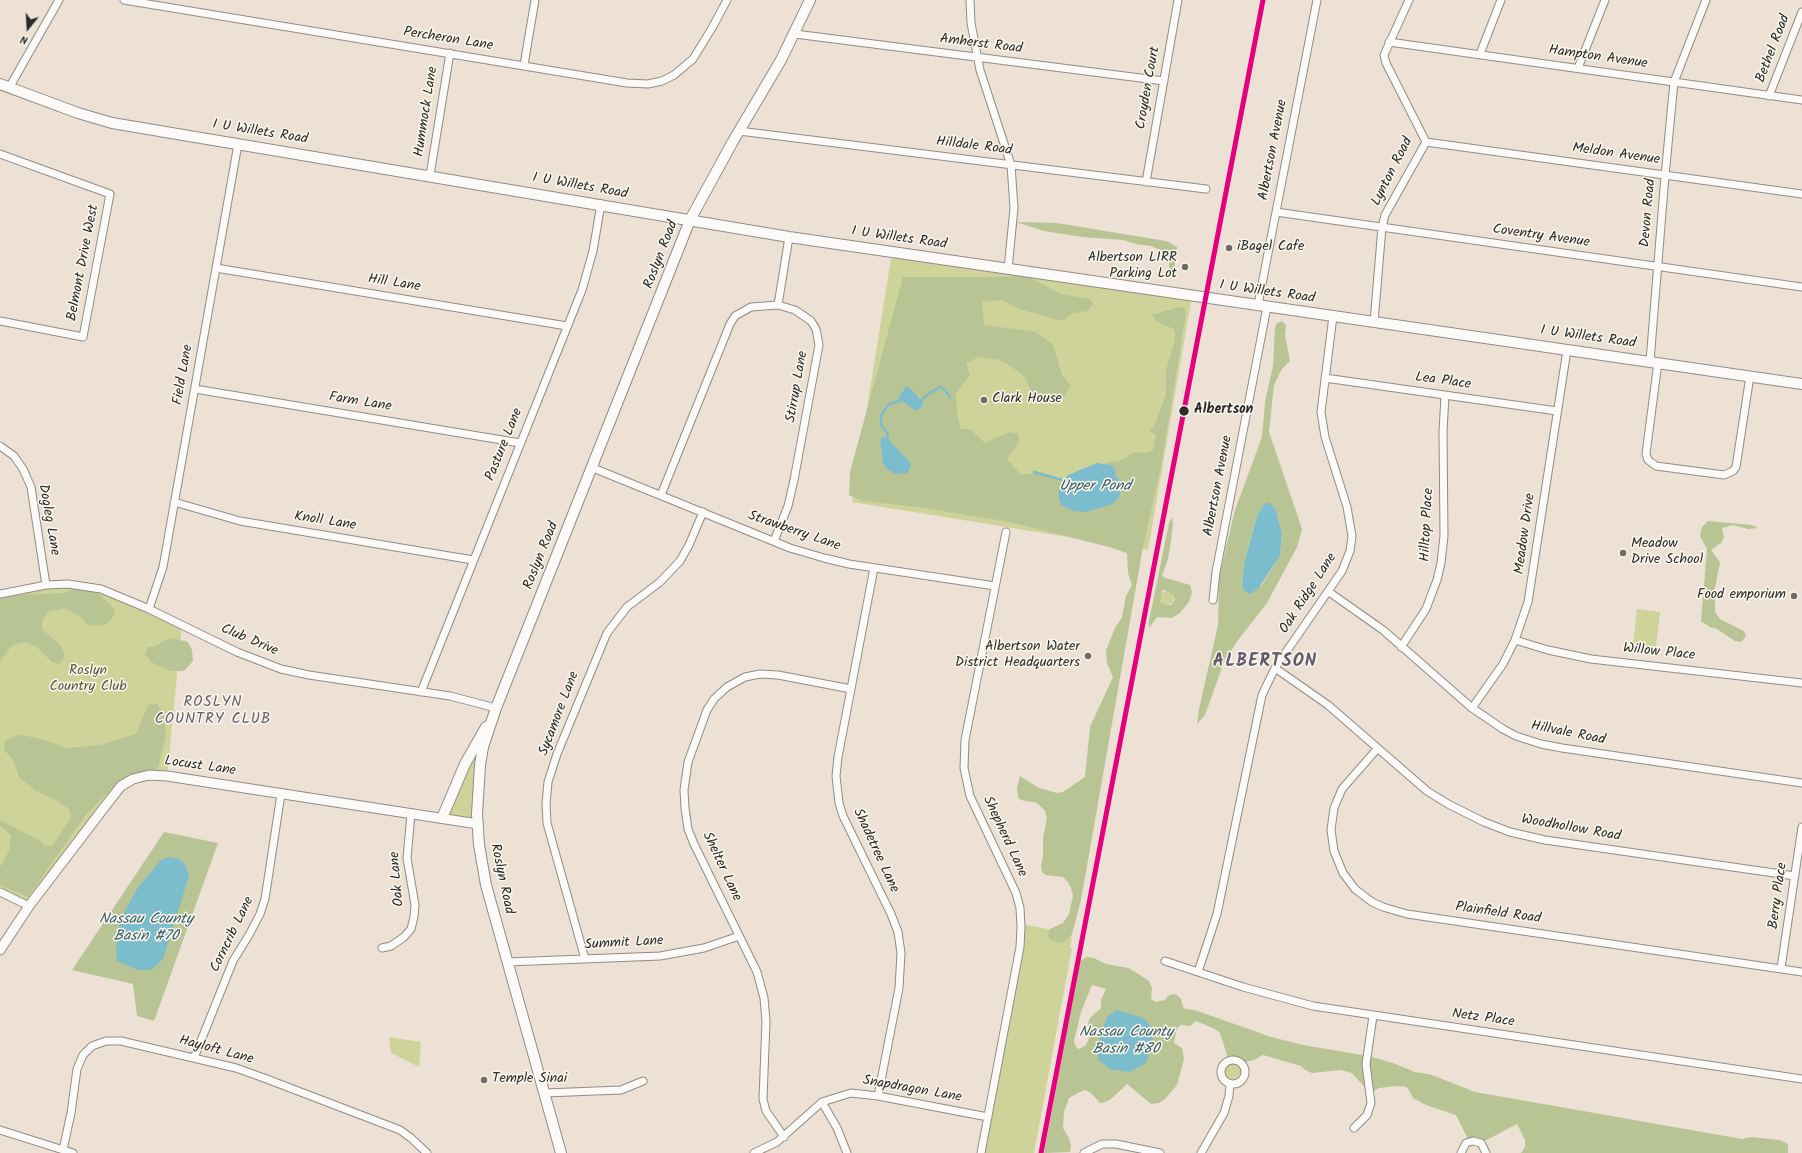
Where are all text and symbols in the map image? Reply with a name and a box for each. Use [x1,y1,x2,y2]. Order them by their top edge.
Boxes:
north arrow [8,8,48,48]
street label: Bethel Road [1753,13,1795,85]
street label: Percheron Lane [402,25,494,55]
text: N [18,30,30,49]
street label: Amherst Road [939,32,1023,58]
street label: Hampton Avenue [1547,43,1649,73]
street label: Croyden Court [1133,45,1165,131]
street label: Hummock Lane [412,66,442,158]
street label: Albertson Avenue [1256,98,1292,202]
street label: I U Willets Road [211,117,309,149]
street label: Hilldale Road [935,134,1013,160]
street label: Lynton Road [1369,135,1417,209]
street label: Meldon Avenue [1571,141,1661,169]
street label: I U Willets Road [531,170,629,204]
street label: Devon Road [1638,178,1660,248]
street label: Belmont Drive West [64,203,104,323]
street label: Roslyn Road [641,219,683,291]
street label: Coventry Avenue [1491,222,1591,252]
street label: I U Willets Road [850,224,948,254]
place label: iBagel Cafe [1237,240,1304,256]
marker: iBagel Cafe [1224,243,1234,253]
place label: Albertson LIRR Parking Lot [1088,251,1177,284]
marker: Albertson LIRR Parking Lot [1180,262,1190,272]
street label: Hill Lane [366,272,422,296]
street label: I U Willets Road [1218,278,1316,308]
street label: I U Willets Road [1539,323,1637,353]
street label: Field Lane [170,344,198,406]
street label: Stirrup Lane [783,350,813,424]
street label: Lea Place [1414,370,1472,394]
street label: Farm Lane [327,390,393,416]
place label: Clark House [992,392,1062,408]
marker: Clark House [979,395,989,405]
place label: Albertson [1194,403,1253,419]
marker: Albertson [1177,404,1191,418]
street label: Pasture Lane [483,406,527,484]
street label: Albertson Avenue [1201,434,1237,538]
water label: Upper Pond [1059,478,1131,496]
street label: Dogleg Lane [33,483,63,557]
street label: Hilltop Place [1418,488,1438,562]
street label: Meadow Drive [1512,492,1540,576]
street label: Strawberry Lane [746,508,842,556]
street label: Knoll Lane [293,509,357,535]
street label: Roslyn Road [521,520,563,592]
place label: Meadow Drive School [1631,537,1703,570]
marker: Meadow Drive School [1618,548,1628,558]
street label: Oak Ridge Lane [1277,551,1341,637]
place label: Food emporium [1697,588,1786,604]
marker: Food emporium [1789,591,1799,601]
street label: Club Drive [218,621,280,661]
place label: Albertson Water District Headquarters [955,640,1080,672]
street label: Willow Place [1622,641,1696,665]
marker: Albertson Water District Headquarters [1083,651,1093,661]
district label: ALBERTSON [1213,652,1317,674]
park label: Roslyn Country Club [49,664,127,696]
street label: Sycamore Lane [536,670,584,758]
district label: ROSLYN COUNTRY CLUB [155,694,271,729]
street label: Hillvale Road [1529,719,1607,749]
street label: Locust Lane [163,754,237,780]
street label: Shepherd Lane [978,794,1030,880]
street label: Shadetree Lane [848,806,902,896]
street label: Woodhollow Road [1520,812,1622,846]
street label: Shelter Lane [698,830,744,904]
street label: Roslyn Road [485,842,517,916]
street label: Oak Lane [387,851,409,907]
street label: Berry Place [1766,862,1792,930]
street label: Corncrib Lane [207,894,259,976]
street label: Plainfield Road [1454,900,1542,928]
water label: Nassau County Basin #70 [99,911,193,946]
street label: Summit Lane [584,934,664,954]
street label: Netz Place [1451,1006,1515,1032]
water label: Nassau County Basin #80 [1079,1024,1173,1059]
street label: Hayloft Lane [177,1033,255,1069]
place label: Temple Sinai [492,1072,567,1088]
street label: Snapdragon Lane [861,1073,963,1107]
marker: Temple Sinai [479,1075,489,1085]

